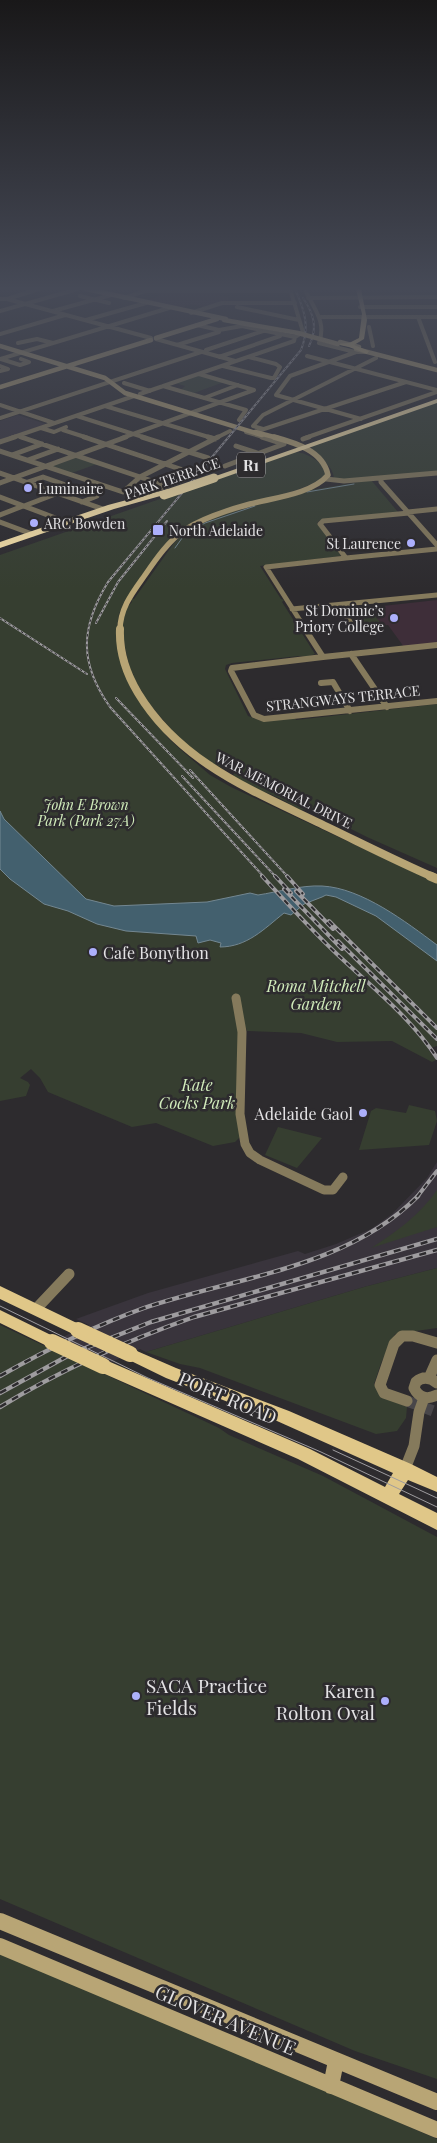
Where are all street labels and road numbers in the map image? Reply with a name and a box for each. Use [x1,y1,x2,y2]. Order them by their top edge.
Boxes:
road number: R1 [237,452,265,478]
street label: PARK TERRACE [122,453,222,503]
street label: STRANGWAYS TERRACE [265,680,421,716]
street label: WAR MEMORIAL DRIVE [211,747,356,833]
street label: PORT ROAD [175,1365,281,1429]
street label: GLOVER AVENUE [152,1978,300,2060]

